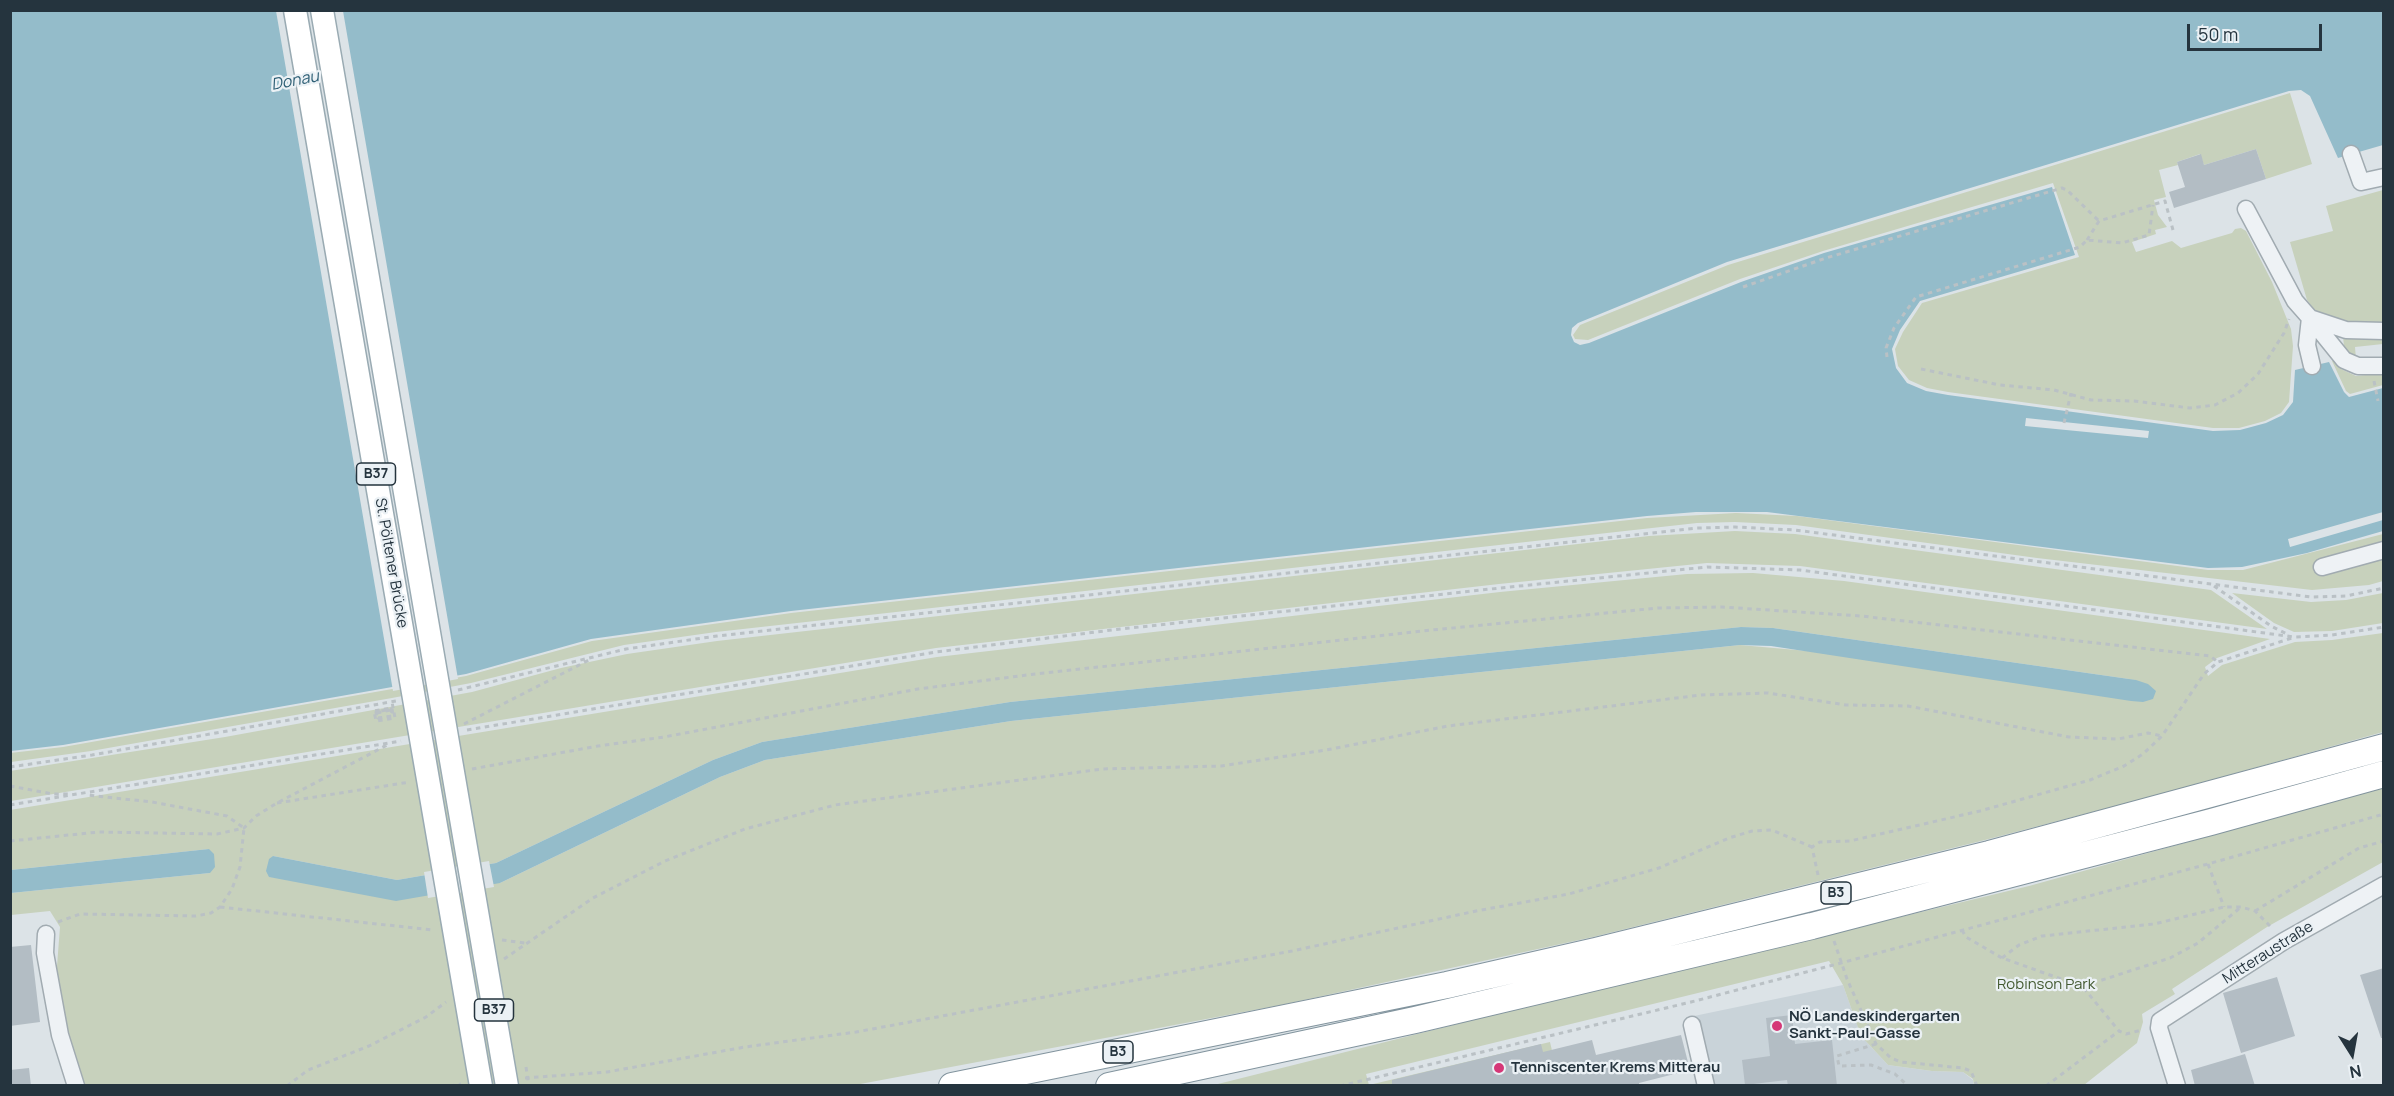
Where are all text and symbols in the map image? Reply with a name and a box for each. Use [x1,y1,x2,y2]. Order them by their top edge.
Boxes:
scale bar [2190,12,2325,50]
text: 50 m [2198,22,2238,46]
water label: Donau [270,67,320,95]
road number: B37 [356,463,395,485]
street label: St. Pöltener Brücke [371,497,411,629]
road number: B3 [1821,882,1851,904]
street label: Mitteraustraße [2219,918,2317,988]
park label: Robinson Park [1997,976,2095,994]
road number: B37 [474,999,514,1021]
place label: NÖ Landeskindergarten Sankt-Paul-Gasse [1789,1008,1960,1043]
marker: NÖ Landeskindergarten Sankt-Paul-Gasse [1770,1019,1784,1033]
north arrow [2322,1024,2382,1084]
road number: B3 [1103,1041,1133,1063]
place label: Tenniscenter Krems Mitterau [1511,1059,1720,1077]
text: N [2348,1060,2363,1084]
marker: Tenniscenter Krems Mitterau [1492,1061,1506,1075]

